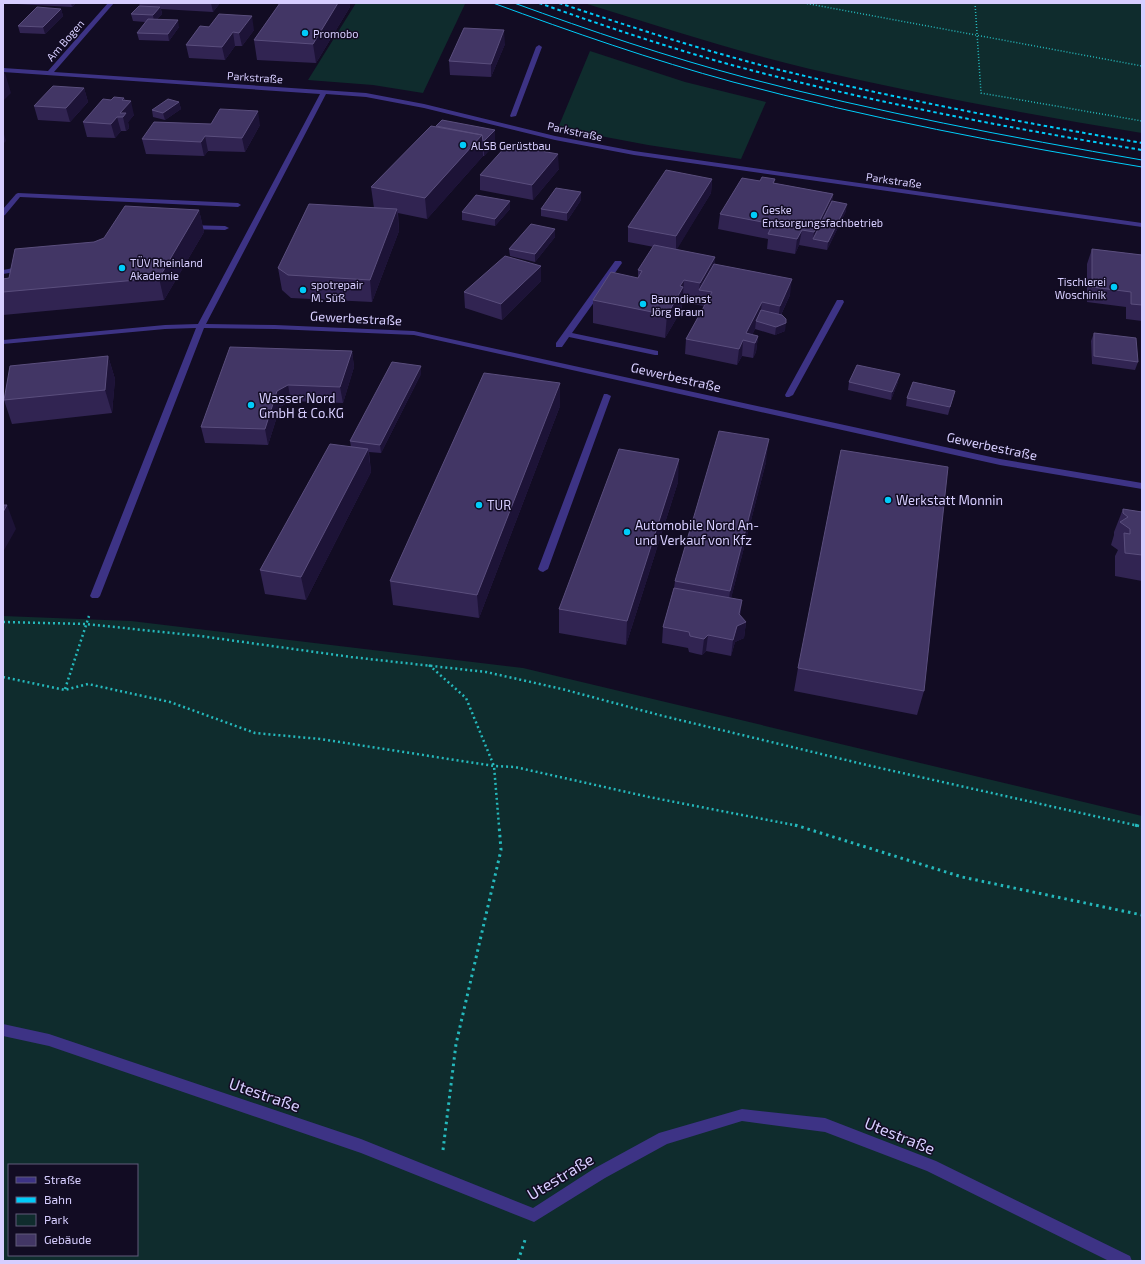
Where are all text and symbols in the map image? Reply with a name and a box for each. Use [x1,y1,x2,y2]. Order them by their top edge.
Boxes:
street label: Am Bogen [44,17,86,63]
place label: Promobo [313,27,358,40]
marker: Promobo [300,28,310,38]
street label: Parkstraße [227,69,284,85]
street label: Parkstraße [546,119,604,143]
place label: ALSB Gerüstbau [471,139,551,152]
marker: ALSB Gerüstbau [458,140,468,150]
street label: Parkstraße [865,170,923,190]
place label: Geske Entsorgungsfachbetrieb [762,203,883,229]
marker: Geske Entsorgungsfachbetrieb [749,210,759,220]
place label: TÜV Rheinland Akademie [130,255,203,282]
marker: TÜV Rheinland Akademie [117,263,127,273]
place label: Tischlerei Woschinik [1055,275,1106,301]
place label: spotrepair M. Süß [311,278,364,304]
marker: Tischlerei Woschinik [1109,282,1119,292]
marker: spotrepair M. Süß [298,285,308,295]
place label: Baumdienst Jörg Braun [651,292,711,318]
marker: Baumdienst Jörg Braun [638,299,648,309]
street label: Gewerbestraße [310,308,402,328]
street label: Gewerbestraße [629,359,723,395]
place label: Wasser Nord GmbH & Co.KG [259,390,344,421]
marker: Wasser Nord GmbH & Co.KG [246,400,256,410]
street label: Gewerbestraße [945,429,1039,463]
place label: Werkstatt Monnin [896,492,1003,508]
marker: Werkstatt Monnin [883,495,893,505]
place label: TUR [487,497,511,513]
marker: TUR [474,500,484,510]
place label: Automobile Nord An- und Verkauf von Kfz [635,517,759,548]
marker: Automobile Nord An- und Verkauf von Kfz [622,527,632,537]
street label: Utestraße [227,1073,303,1115]
street label: Utestraße [862,1112,938,1158]
street label: Utestraße [523,1149,597,1203]
legend [8,1164,138,1256]
text: Straße [44,1172,81,1186]
text: Bahn [44,1192,72,1206]
text: Park [44,1212,69,1226]
text: Gebäude [44,1232,92,1246]

